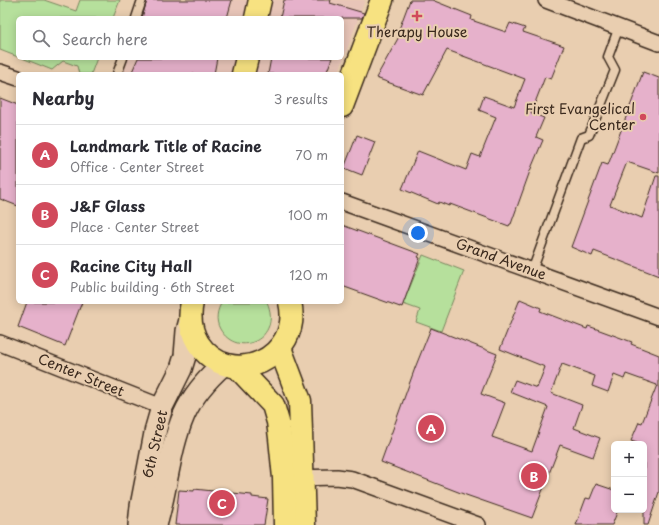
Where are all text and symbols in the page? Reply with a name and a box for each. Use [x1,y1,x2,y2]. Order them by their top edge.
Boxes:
marker: Therapy House [411,10,423,22]
search box [16,16,344,60]
place label: Therapy House [367,21,468,42]
icon: search [30,27,52,49]
text: Search here [62,27,148,50]
text: Nearby [32,85,94,111]
text: 3 results [274,89,328,108]
place label: First Evangelical Center [525,98,635,135]
marker: First Evangelical Center [638,112,648,122]
text: Landmark Title of Racine [70,134,262,157]
text: A [40,145,50,164]
text: 70 m [295,145,328,164]
text: Office · Center Street [70,157,204,176]
text: J&F Glass [70,194,145,217]
text: B [41,205,49,224]
text: 100 m [288,205,328,224]
text: Place · Center Street [70,217,199,236]
your location [408,223,428,243]
street label: Grand Avenue [453,232,550,285]
text: Racine City Hall [70,254,192,277]
text: C [40,265,50,284]
text: 120 m [289,265,328,284]
text: Public building · 6th Street [70,277,234,296]
street label: Center Street [35,348,128,402]
street label: 6th Street [137,408,173,480]
pin: A [418,413,444,443]
map controls [611,441,647,513]
button: + [611,441,647,477]
pin: B [521,461,547,491]
button: − [611,477,647,513]
pin: C [209,488,235,518]

